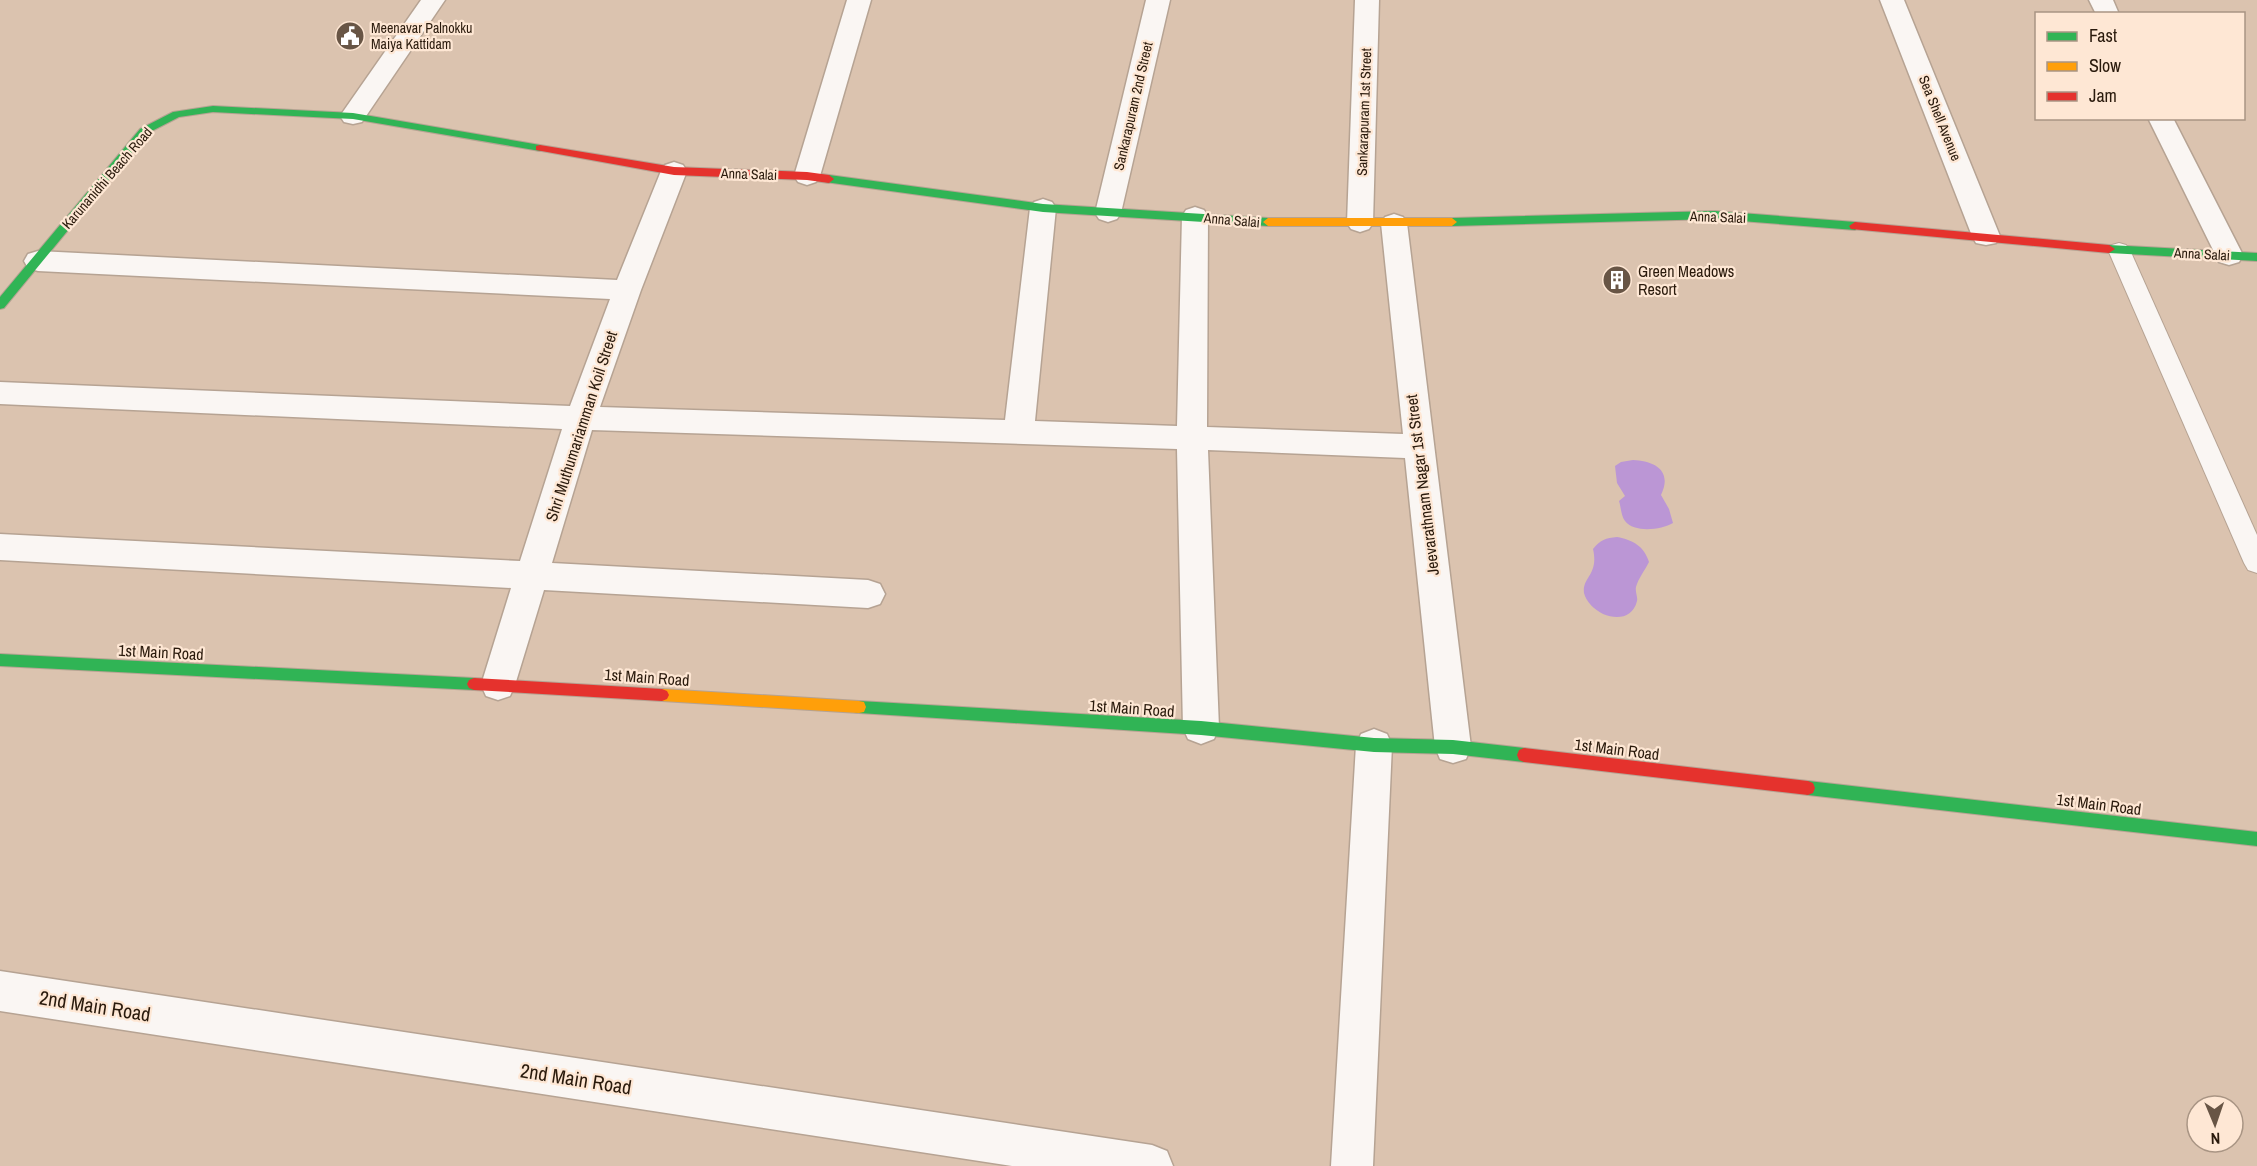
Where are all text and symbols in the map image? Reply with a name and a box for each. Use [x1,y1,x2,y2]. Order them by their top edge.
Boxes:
legend [2035,12,2245,120]
place label: Meenavar Palnokku Maiya Kattidam [371,19,472,53]
public building icon: Meenavar Palnokku Maiya Kattidam [334,20,366,52]
text: Fast [2089,23,2117,48]
street label: Sankarapuram 2nd Street [1109,40,1157,172]
street label: Sankarapuram 1st Street [1353,48,1375,176]
text: Slow [2089,53,2121,78]
street label: Sea Shell Avenue [1915,73,1965,163]
text: Jam [2089,83,2117,108]
street label: Karunanidhi Beach Road [58,123,156,233]
street label: Anna Salai [720,164,777,184]
street label: Anna Salai [1689,207,1746,227]
street label: Anna Salai [1202,208,1261,231]
street label: Anna Salai [2172,243,2231,264]
place label: Green Meadows Resort [1638,260,1734,300]
building icon: Green Meadows Resort [1601,264,1633,296]
street label: Shri Muthumariamman Koil Street [540,328,622,524]
street label: Jeevarathnam Nagar 1st Street [1400,393,1444,577]
street label: 1st Main Road [118,639,204,665]
street label: 1st Main Road [604,663,690,691]
street label: 1st Main Road [1089,694,1175,722]
street label: 1st Main Road [1573,733,1661,765]
street label: 1st Main Road [2055,788,2143,820]
street label: 2nd Main Road [38,983,153,1028]
street label: 2nd Main Road [519,1056,634,1101]
north arrow [2185,1094,2245,1154]
text: N [2210,1128,2221,1150]

